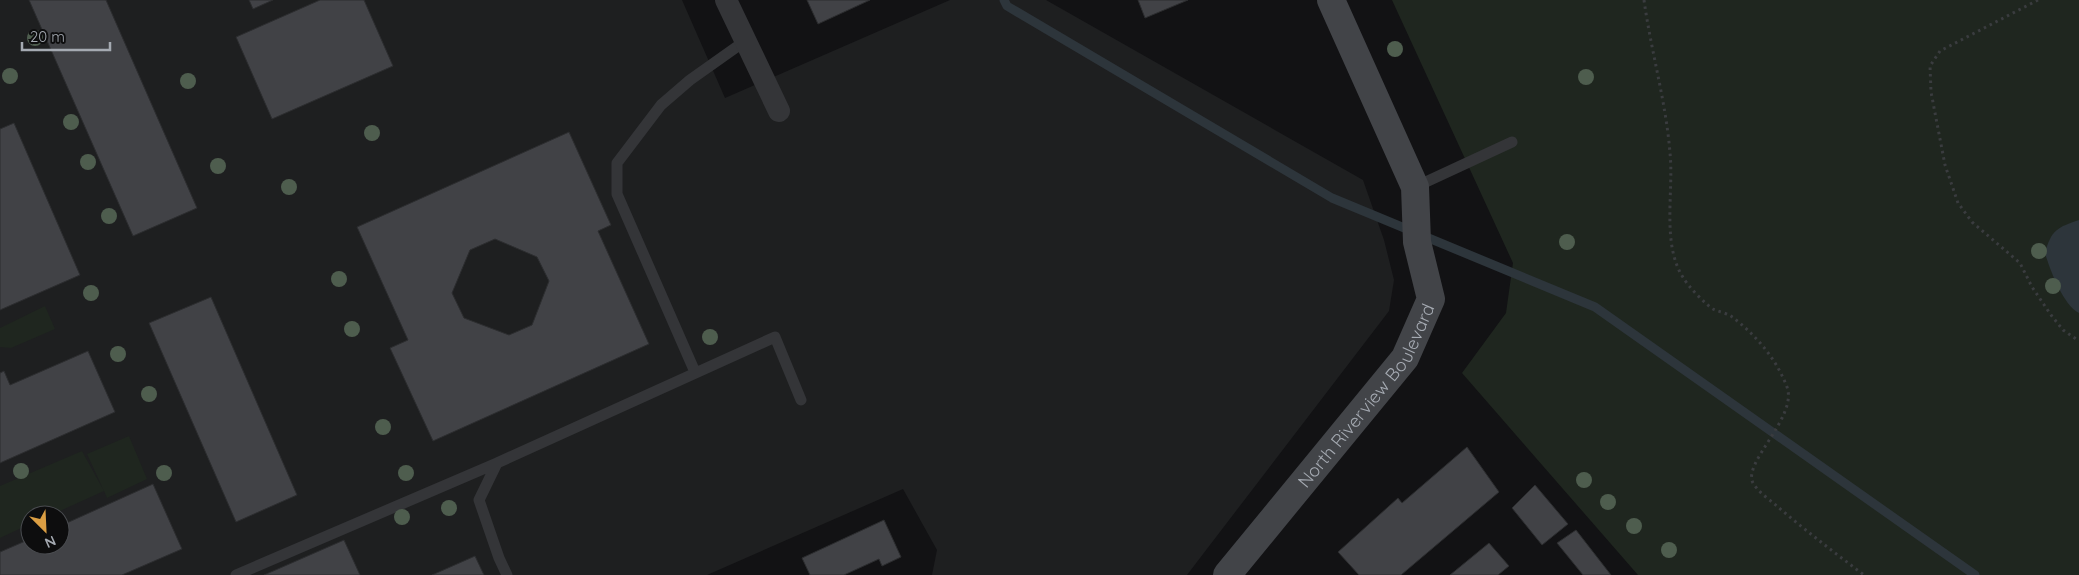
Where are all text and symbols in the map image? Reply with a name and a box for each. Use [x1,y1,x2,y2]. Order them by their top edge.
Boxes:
scale bar [22,20,110,52]
text: 20 m [30,27,65,46]
street label: North Riverview Boulevard [1292,300,1439,492]
north arrow [20,505,70,555]
text: N [42,532,59,552]

